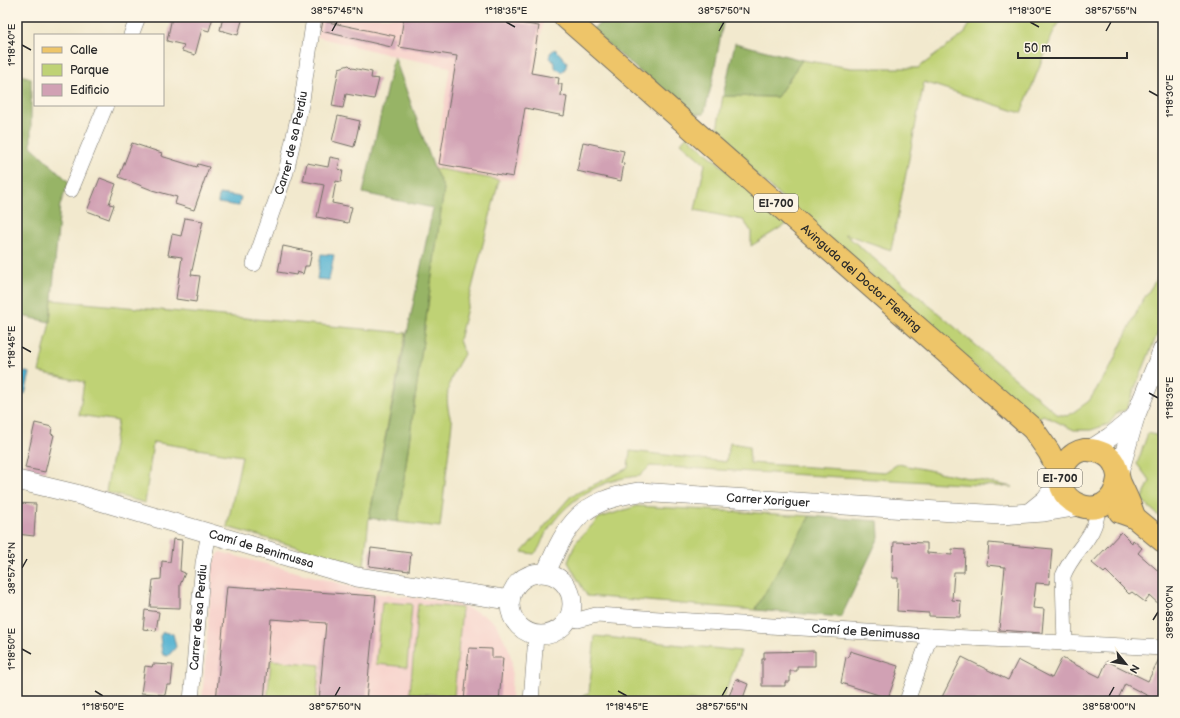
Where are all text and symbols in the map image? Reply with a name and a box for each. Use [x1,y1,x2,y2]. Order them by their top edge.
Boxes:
text: 38°57'45"N [311,5,363,17]
text: 1°18'35"E [485,5,528,17]
text: 38°57'50"N [698,5,750,17]
text: 1°18'30"E [1009,5,1052,17]
text: 38°57'55"N [1085,5,1137,17]
text: 1°18'40"E [6,23,18,66]
legend [34,34,164,106]
scale bar [1018,34,1127,60]
text: 50 m [1024,41,1051,56]
text: Calle [70,43,98,58]
text: Parque [70,63,109,78]
text: 1°18'30"E [1164,74,1176,117]
text: Edificio [70,83,110,98]
street label: Carrer de sa Perdiu [271,90,311,197]
road number: EI-700 [754,194,798,212]
street label: Avinguda del Doctor Fleming [798,221,925,335]
text: 1°18'45"E [6,325,18,368]
text: 1°18'35"E [1164,376,1176,419]
road number: EI-700 [1038,469,1082,487]
street label: Carrer Xoriguer [726,490,811,510]
street label: Camí de Benimussa [207,526,316,571]
text: 38°57'45"N [6,542,18,594]
street label: Carrer de sa Perdiu [186,564,210,671]
text: 38°58'00"N [1164,585,1176,639]
street label: Camí de Benimussa [811,621,921,643]
text: 1°18'50"E [6,627,18,670]
north arrow [1106,644,1146,684]
text: N [1127,662,1142,676]
text: 1°18'50"E [82,701,125,713]
text: 38°57'50"N [309,701,361,713]
text: 1°18'45"E [606,701,649,713]
text: 38°57'55"N [696,701,748,713]
text: 38°58'00"N [1082,701,1136,713]

